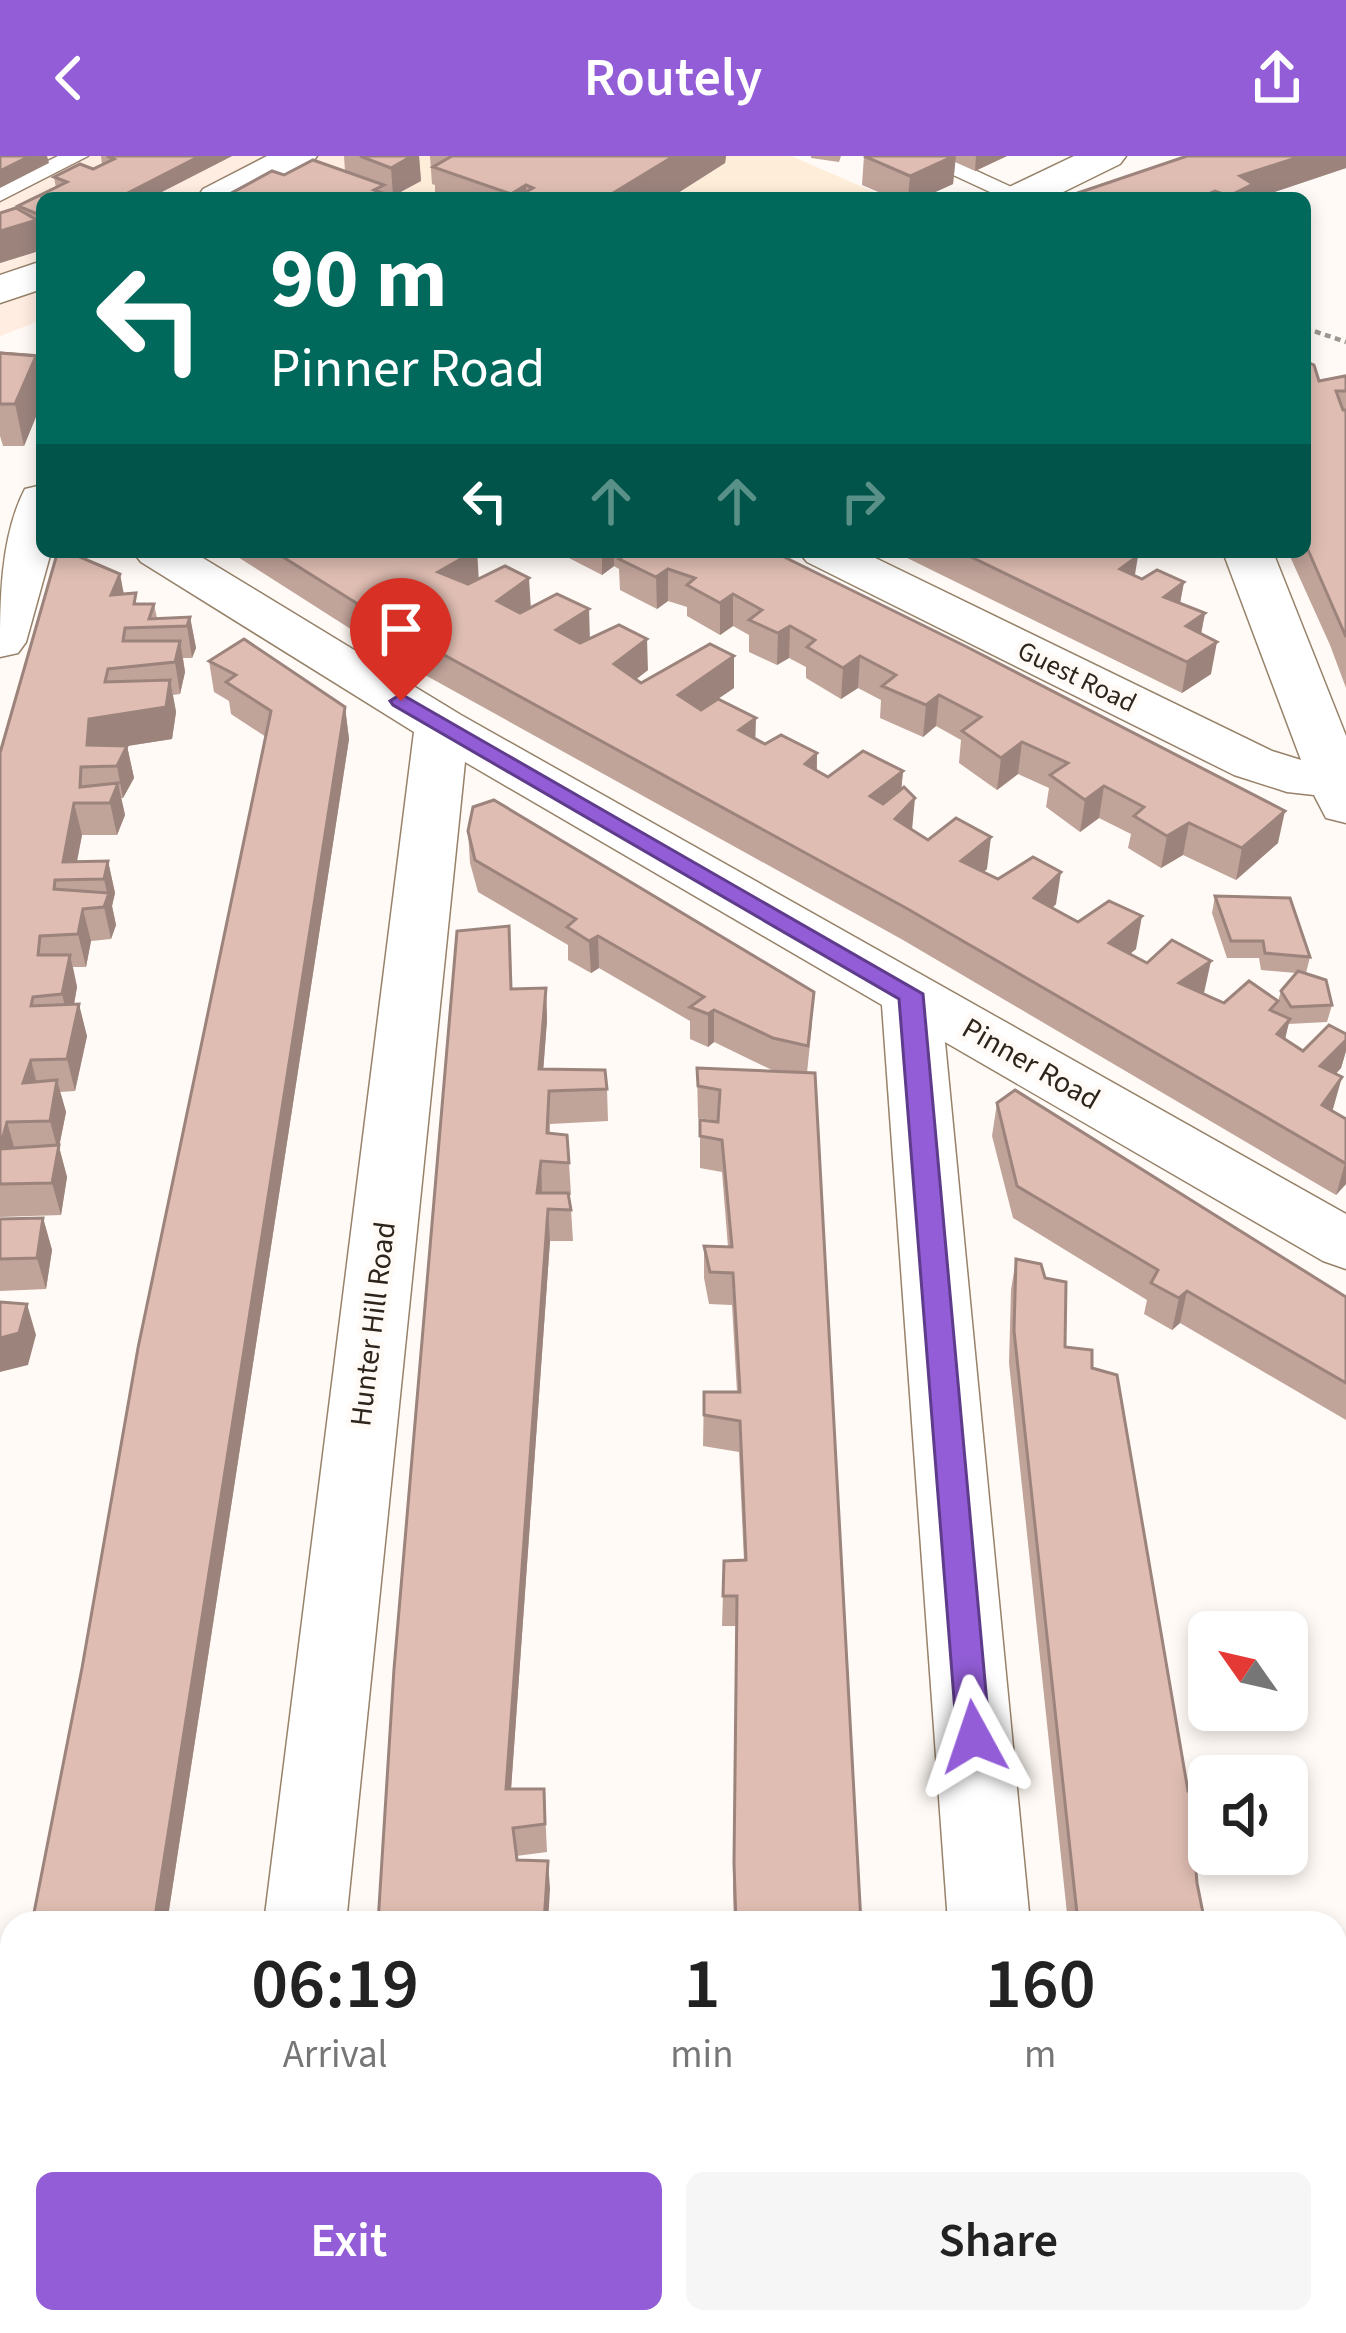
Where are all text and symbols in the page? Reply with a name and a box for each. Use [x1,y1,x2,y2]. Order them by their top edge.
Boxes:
text: Routely [584,40,762,117]
icon: back [36,45,102,111]
icon: share [1244,45,1310,111]
text: 90 m [270,220,448,340]
icon: left [72,240,228,396]
text: Pinner Road [270,331,545,408]
icon: left [452,468,518,534]
icon: ahead [578,468,644,534]
icon: ahead [704,468,770,534]
icon: right [830,468,896,534]
pin [350,578,452,701]
icon: arrive [368,596,434,662]
street label: Guest Road [1011,631,1143,723]
street label: Pinner Road [954,1007,1108,1121]
street label: Hunter Hill Road [339,1219,407,1429]
north arrow [1188,1611,1308,1731]
map controls [1188,1611,1308,1875]
position arrow [911,1674,1037,1800]
button: sound [1188,1755,1308,1875]
text: 06:19 [251,1933,419,2036]
text: 1 [683,1933,720,2036]
text: 160 [985,1933,1096,2036]
text: Arrival [283,2027,388,2083]
text: min [670,2027,734,2083]
text: m [1024,2027,1056,2083]
button: Exit [36,2172,662,2310]
button: Share [686,2172,1311,2310]

